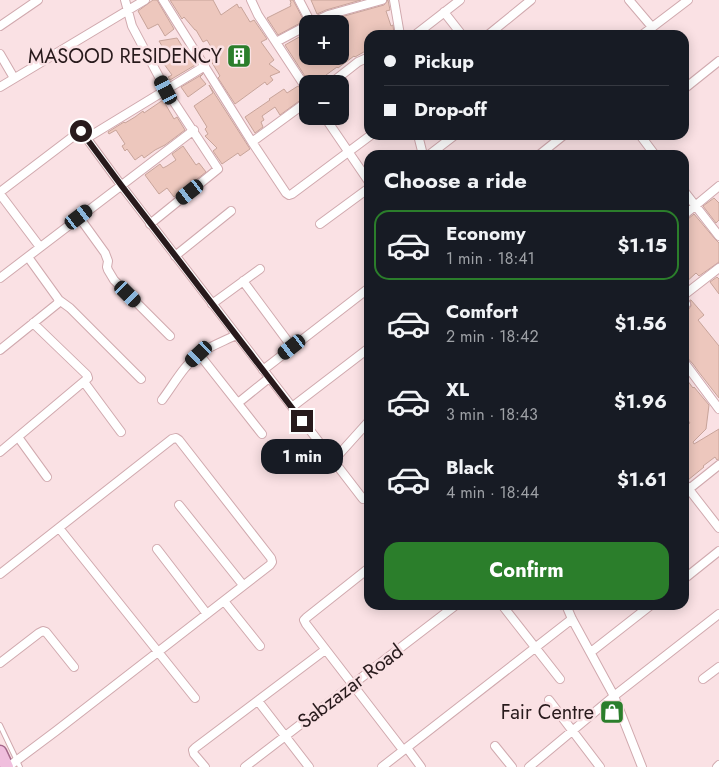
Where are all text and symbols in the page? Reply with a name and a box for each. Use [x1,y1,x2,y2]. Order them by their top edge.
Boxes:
map controls [299,15,349,125]
button: + [299,15,349,65]
place label: MASOOD RESIDENCY [28,42,223,71]
building icon: MASOOD RESIDENCY [226,43,252,69]
text: Pickup [414,48,474,75]
car [152,73,179,107]
button: − [299,75,349,125]
text: Drop-off [414,96,487,123]
route start [70,120,92,142]
text: Choose a ride [384,164,527,196]
car [173,177,206,207]
car [62,202,95,232]
text: Economy [446,220,526,247]
icon: car [386,223,431,268]
text: $1.15 [617,232,667,259]
text: 1 min · 18:41 [446,247,535,270]
car [112,278,143,310]
text: Comfort [446,298,518,325]
icon: car [386,301,431,346]
text: $1.56 [614,310,667,337]
text: 2 min · 18:42 [446,325,539,348]
car [275,332,308,362]
car [182,338,215,370]
text: XL [446,376,469,403]
icon: car [386,379,431,424]
text: $1.96 [614,388,667,415]
text: 3 min · 18:43 [446,403,538,426]
route end [291,410,313,432]
callout: 1 min [261,438,343,474]
text: 1 min [282,445,322,468]
text: Black [446,454,494,481]
icon: car [386,457,431,502]
text: $1.61 [617,466,667,493]
text: 4 min · 18:44 [446,481,539,504]
button: Confirm [384,542,669,600]
street label: Sabzazar Road [292,637,409,736]
place label: Fair Centre [501,698,594,727]
shop icon: Fair Centre [599,699,625,725]

